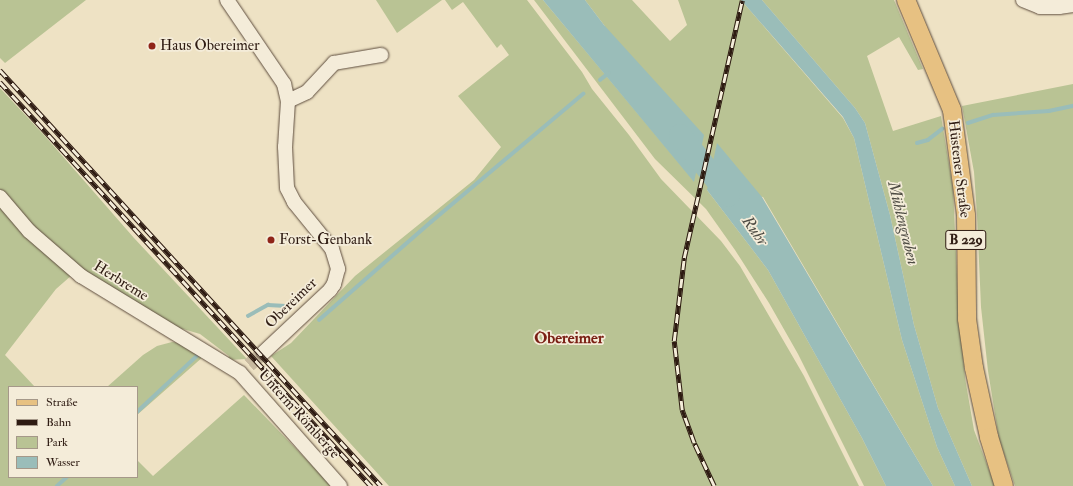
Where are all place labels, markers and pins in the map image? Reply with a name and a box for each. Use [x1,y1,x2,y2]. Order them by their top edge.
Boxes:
place label: Haus Obereimer [160,37,260,55]
marker: Haus Obereimer [147,41,157,51]
place label: Forst-Genbank [279,231,372,249]
marker: Forst-Genbank [266,235,276,245]

